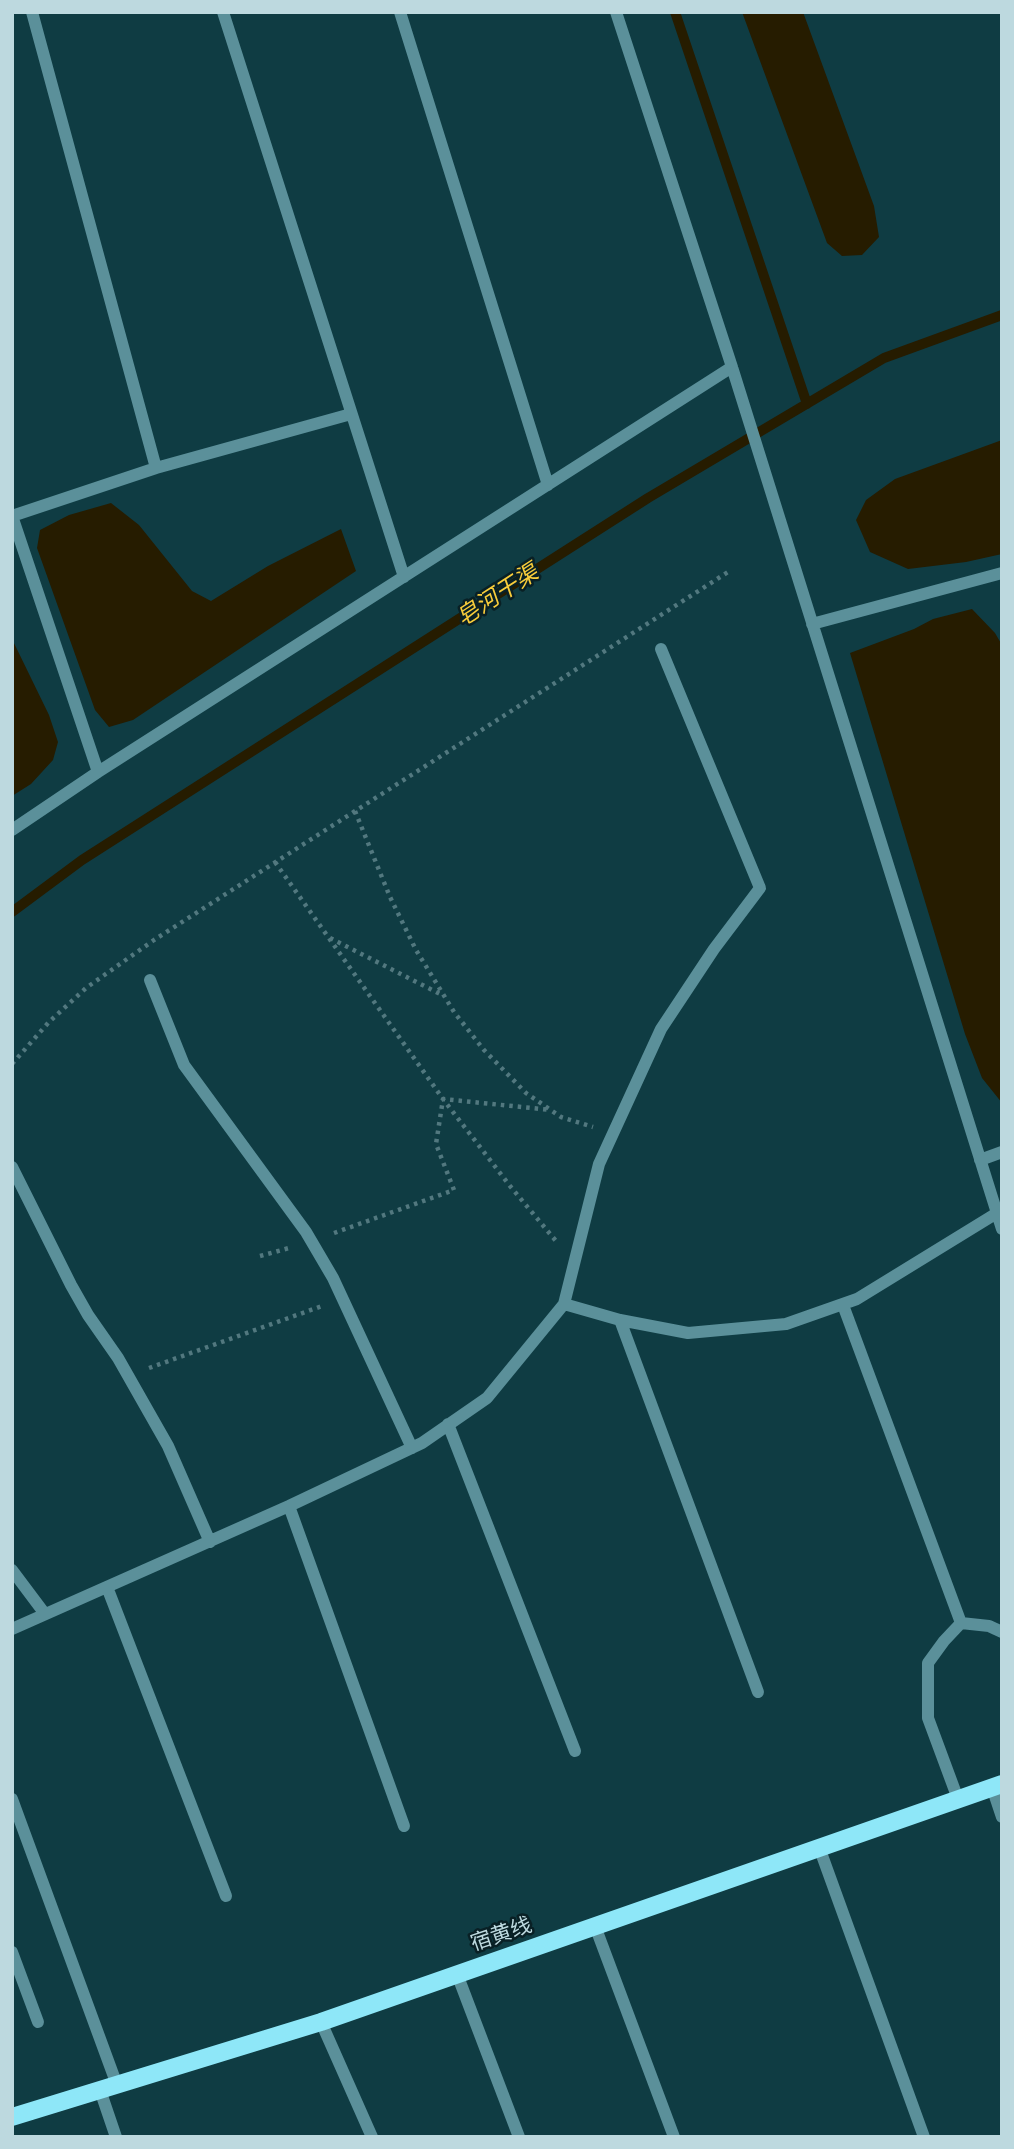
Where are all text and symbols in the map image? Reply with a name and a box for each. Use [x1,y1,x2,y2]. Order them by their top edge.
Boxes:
water label: 皂河干渠 [451,558,543,632]
street label: 宿黄线 [467,1912,535,1956]

